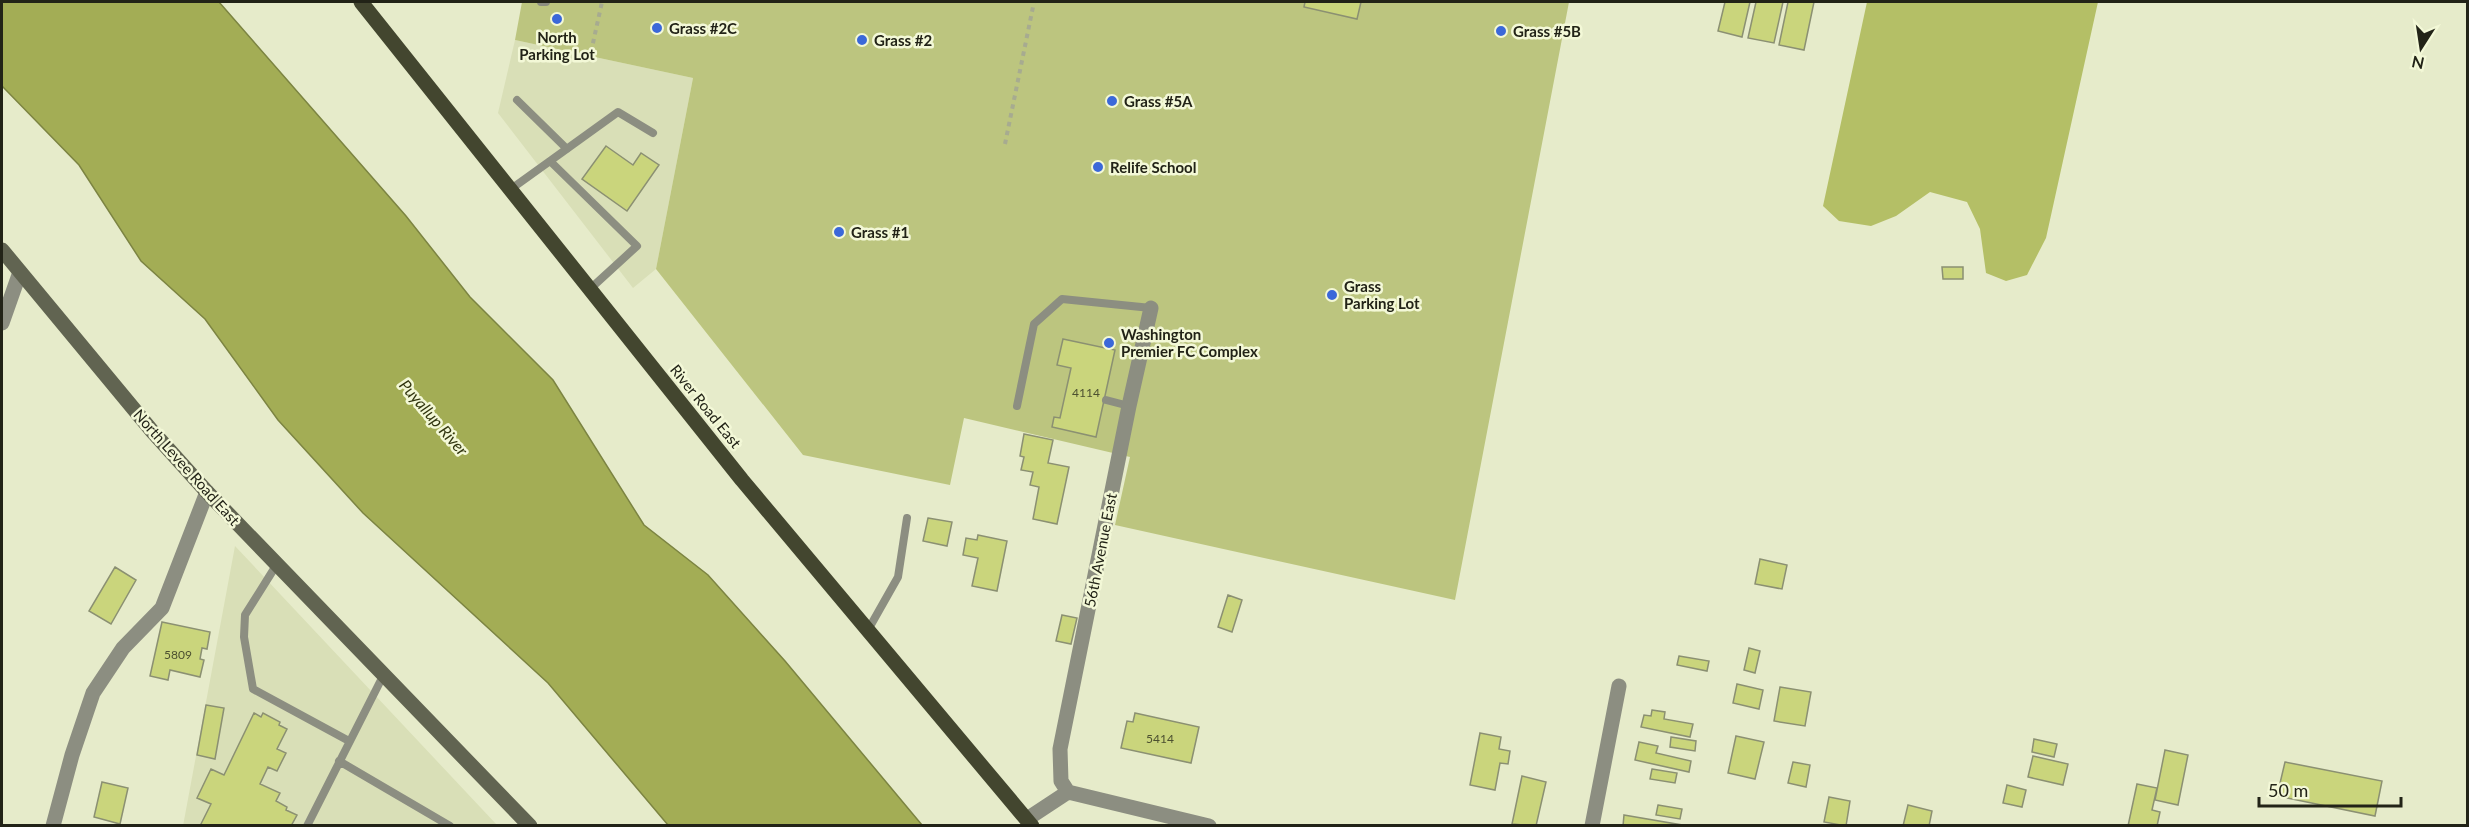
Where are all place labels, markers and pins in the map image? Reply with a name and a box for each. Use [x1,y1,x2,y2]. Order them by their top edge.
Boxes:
marker: North Parking Lot [550,12,564,26]
place label: Grass #2C [669,19,737,37]
marker: Grass #2C [650,21,664,35]
place label: Grass #5B [1513,22,1581,40]
marker: Grass #5B [1494,24,1508,38]
place label: North Parking Lot [519,28,595,63]
place label: Grass #2 [874,31,932,49]
marker: Grass #2 [855,33,869,47]
place label: Grass #5A [1124,92,1193,110]
marker: Grass #5A [1105,94,1119,108]
place label: Relife School [1110,158,1196,176]
marker: Relife School [1091,160,1105,174]
place label: Grass #1 [851,223,909,241]
marker: Grass #1 [832,225,846,239]
place label: Grass Parking Lot [1344,277,1420,312]
marker: Grass Parking Lot [1325,288,1339,302]
place label: Washington Premier FC Complex [1121,325,1258,360]
marker: Washington Premier FC Complex [1102,336,1116,350]

